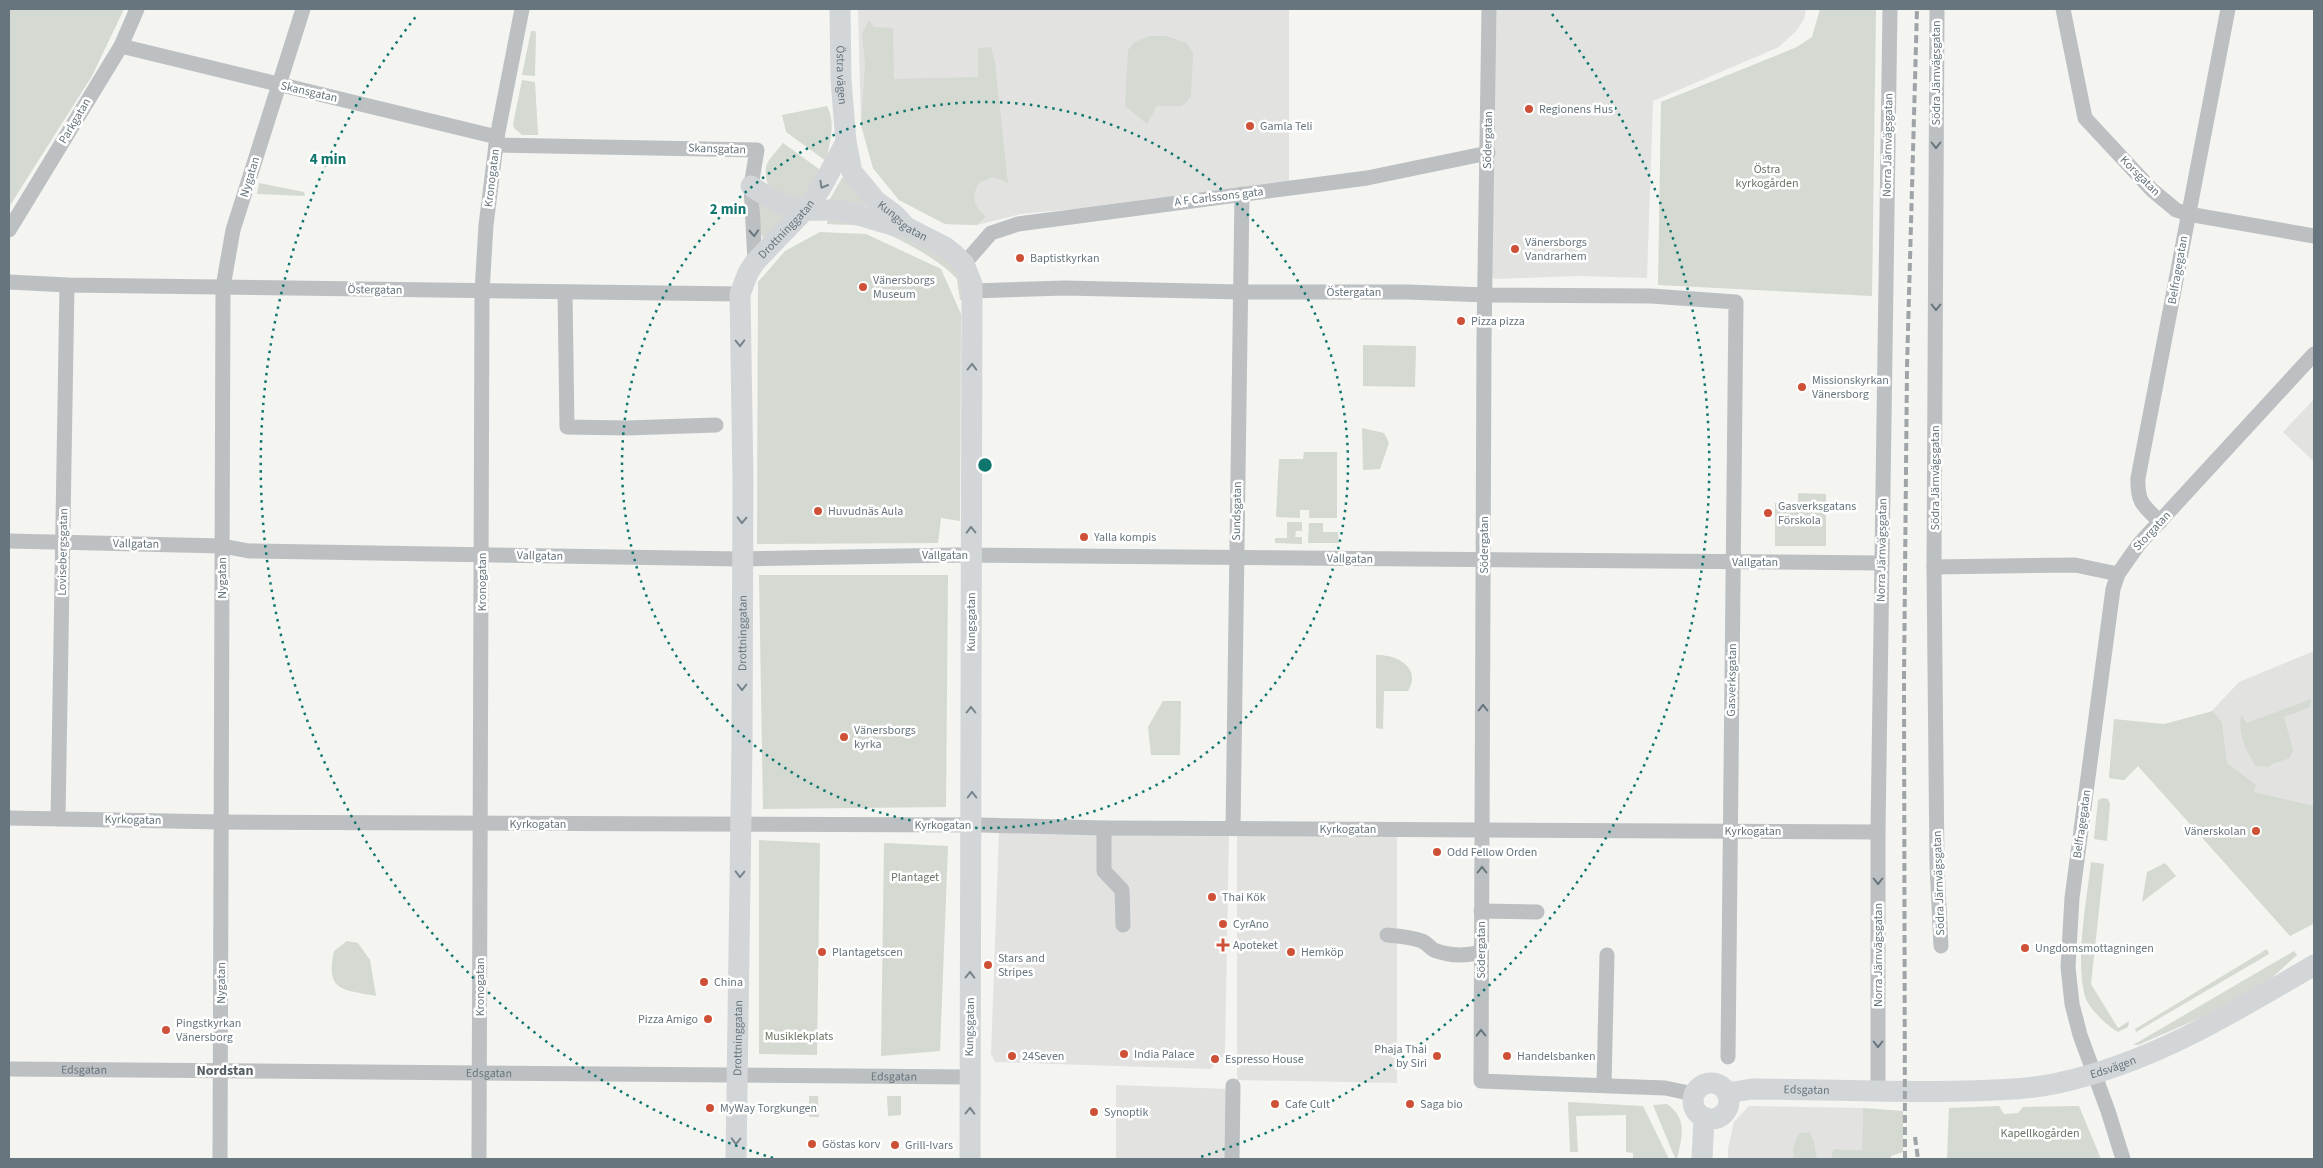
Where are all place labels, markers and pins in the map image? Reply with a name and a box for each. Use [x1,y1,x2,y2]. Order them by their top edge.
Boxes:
place label: Regionens Hus [1539,101,1613,118]
marker: Regionens Hus [1523,103,1535,115]
place label: Gamla Teli [1260,118,1313,135]
marker: Gamla Teli [1244,120,1256,132]
place label: Vänersborgs Vandrarhem [1525,234,1587,265]
marker: Vänersborgs Vandrarhem [1509,243,1521,255]
place label: Baptistkyrkan [1030,250,1100,267]
marker: Baptistkyrkan [1014,252,1026,264]
place label: Vänersborgs Museum [873,272,935,303]
marker: Vänersborgs Museum [857,281,869,293]
place label: Pizza pizza [1471,313,1525,330]
marker: Pizza pizza [1455,315,1467,327]
place label: Missionskyrkan Vänersborg [1812,372,1889,403]
marker: Missionskyrkan Vänersborg [1796,381,1808,393]
centre of rings [976,456,994,474]
place label: Gasverksgatans Förskola [1778,498,1856,529]
place label: Huvudnäs Aula [828,503,903,520]
marker: Huvudnäs Aula [812,505,824,517]
marker: Gasverksgatans Förskola [1762,507,1774,519]
place label: Yalla kompis [1093,529,1156,546]
marker: Yalla kompis [1078,531,1090,543]
place label: Vänersborgs kyrka [854,722,916,753]
marker: Vänersborgs kyrka [838,731,850,743]
place label: Vänerskolan [2184,823,2246,840]
marker: Vänerskolan [2250,825,2262,837]
place label: Odd Fellow Orden [1447,844,1537,861]
marker: Odd Fellow Orden [1431,846,1443,858]
place label: Thai Kök [1222,889,1266,906]
marker: Thai Kök [1206,891,1218,903]
place label: CyrAno [1233,916,1269,933]
marker: CyrAno [1217,918,1229,930]
place label: Apoteket [1233,937,1278,954]
marker: Apoteket [1217,939,1229,951]
place label: Ungdomsmottagningen [2035,940,2154,957]
marker: Ungdomsmottagningen [2019,942,2031,954]
place label: Plantagetscen [832,944,903,961]
place label: Hemköp [1301,944,1344,961]
marker: Plantagetscen [816,946,828,958]
marker: Hemköp [1285,946,1297,958]
place label: Stars and Stripes [998,950,1045,981]
marker: Stars and Stripes [982,959,994,971]
place label: China [714,974,743,991]
marker: China [698,976,710,988]
place label: Pizza Amigo [638,1011,698,1028]
marker: Pizza Amigo [702,1013,714,1025]
place label: Pingstkyrkan Vänersborg [176,1015,241,1046]
marker: Pingstkyrkan Vänersborg [160,1024,172,1036]
place label: Phaja Thai by Siri [1374,1041,1427,1072]
place label: India Palace [1134,1046,1194,1063]
place label: 24Seven [1022,1048,1064,1065]
marker: India Palace [1118,1048,1130,1060]
place label: Handelsbanken [1517,1048,1595,1065]
marker: 24Seven [1006,1050,1018,1062]
marker: Phaja Thai by Siri [1431,1050,1443,1062]
marker: Handelsbanken [1501,1050,1513,1062]
place label: Espresso House [1225,1051,1304,1068]
marker: Espresso House [1209,1053,1221,1065]
place label: Cafe Cult [1285,1096,1330,1113]
place label: Saga bio [1420,1096,1463,1113]
marker: Cafe Cult [1269,1098,1281,1110]
marker: Saga bio [1404,1098,1416,1110]
place label: MyWay Torgkungen [720,1100,817,1117]
marker: MyWay Torgkungen [704,1102,716,1114]
place label: Synoptik [1104,1104,1149,1121]
marker: Synoptik [1088,1106,1100,1118]
place label: Göstas korv [822,1136,881,1153]
place label: Grill-Ivars [905,1137,953,1154]
marker: Göstas korv [806,1138,818,1150]
marker: Grill-Ivars [889,1139,901,1151]

